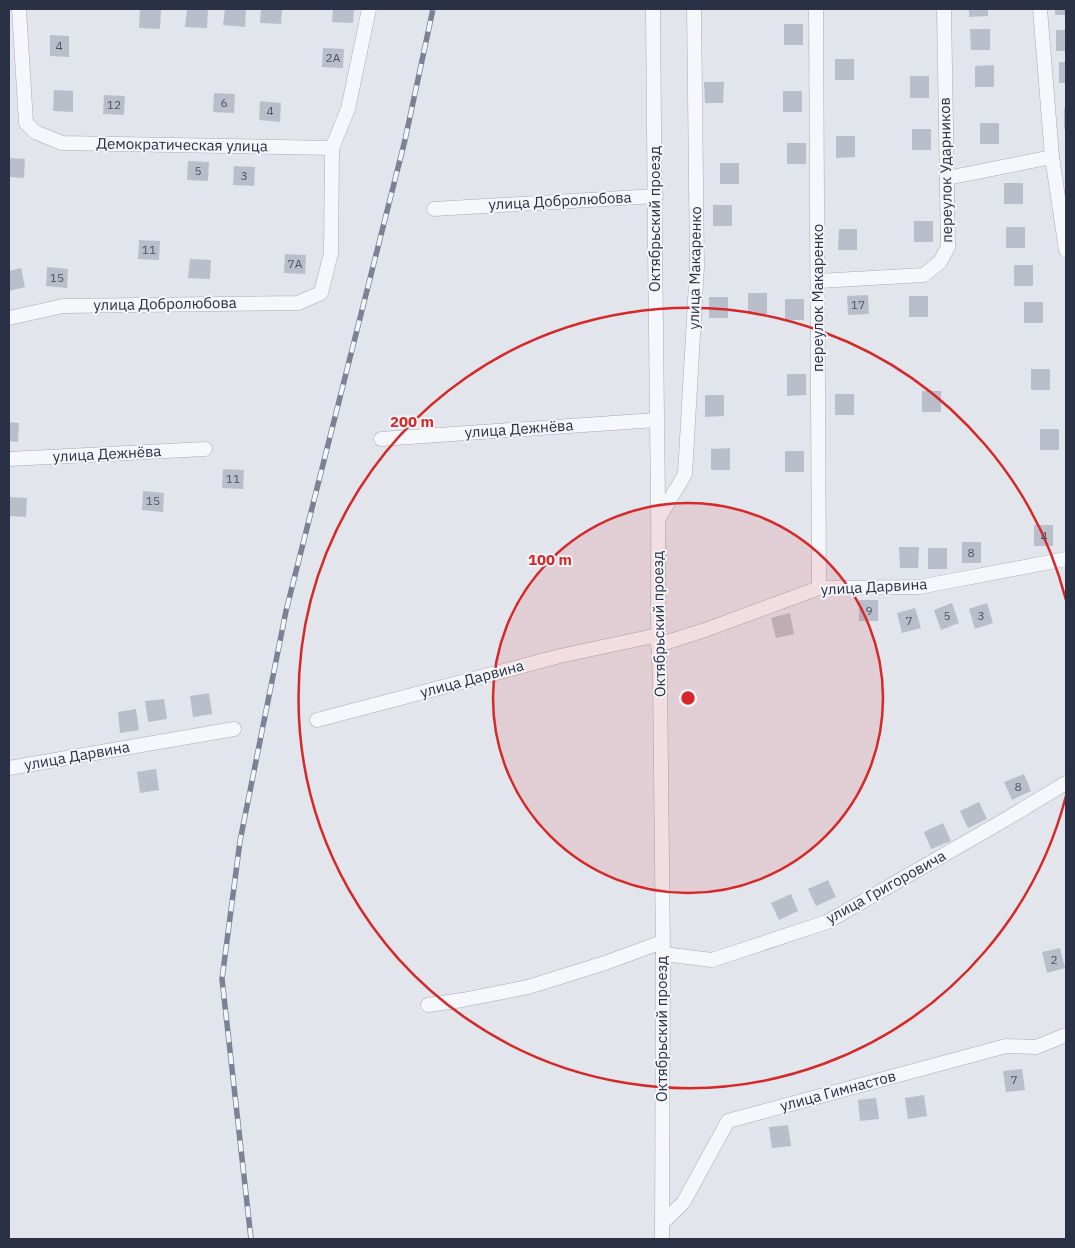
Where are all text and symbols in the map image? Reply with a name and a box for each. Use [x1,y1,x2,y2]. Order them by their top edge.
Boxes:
house number: 4 [55,38,63,53]
house number: 2А [326,50,341,65]
house number: 6 [220,95,228,110]
house number: 12 [107,97,121,112]
street label: переулок Ударников [935,97,956,243]
house number: 4 [266,103,274,118]
street label: Демократическая улица [96,134,268,155]
street label: Октябрьский проезд [645,146,664,292]
house number: 5 [194,163,202,178]
house number: 3 [240,168,248,183]
street label: улица Добролюбова [488,187,632,214]
street label: улица Макаренко [684,206,705,330]
street label: переулок Макаренко [808,224,827,372]
house number: 11 [142,242,156,257]
house number: 7А [288,256,303,271]
house number: 15 [50,270,64,285]
street label: улица Добролюбова [93,293,237,314]
house number: 17 [851,297,865,312]
text: 200 m [390,412,434,431]
street label: улица Дежнёва [464,415,574,442]
street label: улица Дежнёва [52,441,162,466]
house number: 11 [226,471,240,486]
house number: 15 [146,493,160,508]
house number: 4 [1040,528,1048,543]
house number: 8 [967,545,975,560]
text: 100 m [528,550,572,569]
street label: Октябрьский проезд [648,551,669,697]
street label: улица Дарвина [820,574,928,599]
house number: 9 [865,603,873,618]
house number: 5 [943,608,951,623]
house number: 3 [977,608,985,623]
house number: 7 [905,613,913,628]
street label: улица Дарвина [418,656,526,701]
centre of rings [679,689,697,707]
street label: улица Дарвина [23,737,131,774]
house number: 8 [1014,779,1022,794]
street label: улица Григоровича [822,846,949,927]
house number: 2 [1050,952,1058,967]
street label: Октябрьский проезд [652,956,671,1102]
street label: улица Гимнастов [778,1066,898,1115]
house number: 7 [1010,1072,1018,1087]

